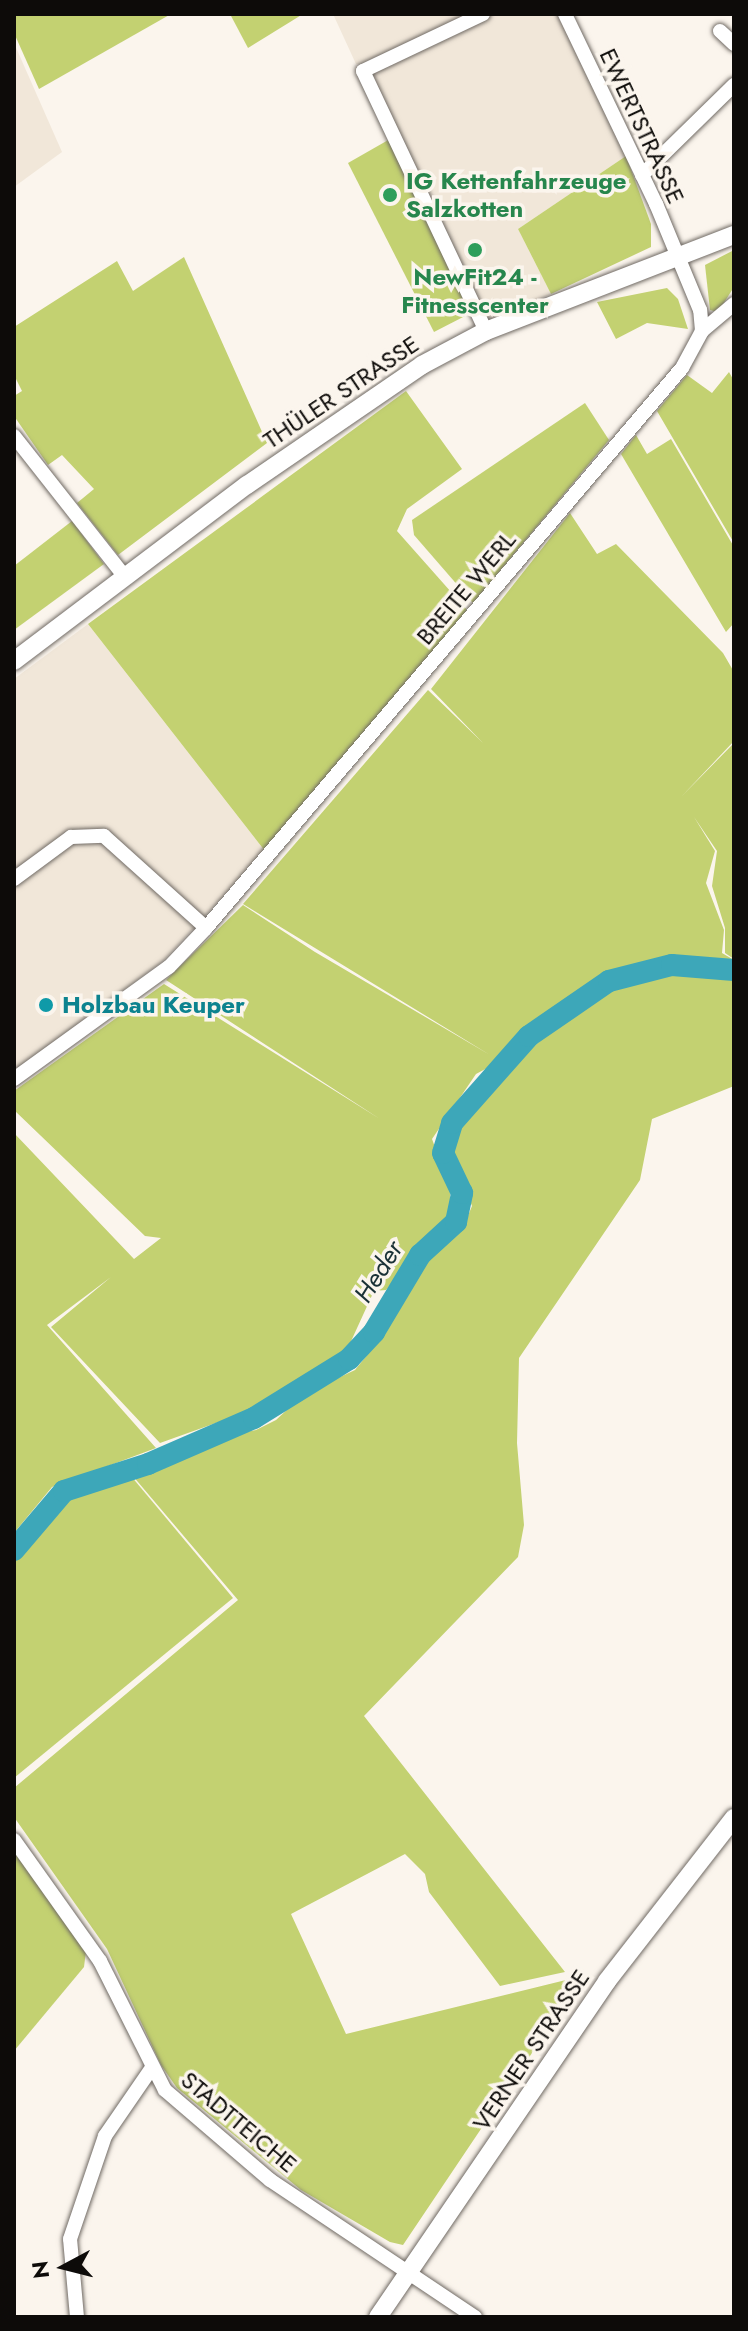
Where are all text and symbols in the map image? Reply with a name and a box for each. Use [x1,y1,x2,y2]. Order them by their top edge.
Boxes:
street label: EWERTSTRASSE [593,44,691,208]
place label: IG Kettenfahrzeuge Salzkotten [406,167,627,223]
marker: IG Kettenfahrzeuge Salzkotten [381,186,399,204]
marker: NewFit24 - Fitnesscenter [466,241,484,259]
place label: NewFit24 - Fitnesscenter [401,263,549,319]
street label: THÜLER STRASSE [258,329,424,455]
street label: BREITE WERL [410,526,522,650]
place label: Holzbau Keuper [62,991,245,1019]
marker: Holzbau Keuper [37,996,55,1014]
water label: Heder [348,1235,410,1309]
street label: VERNER STRASSE [466,1964,596,2136]
street label: STADTTEICHE [175,2065,303,2179]
north arrow [24,2227,104,2307]
text: N [23,2259,57,2281]

